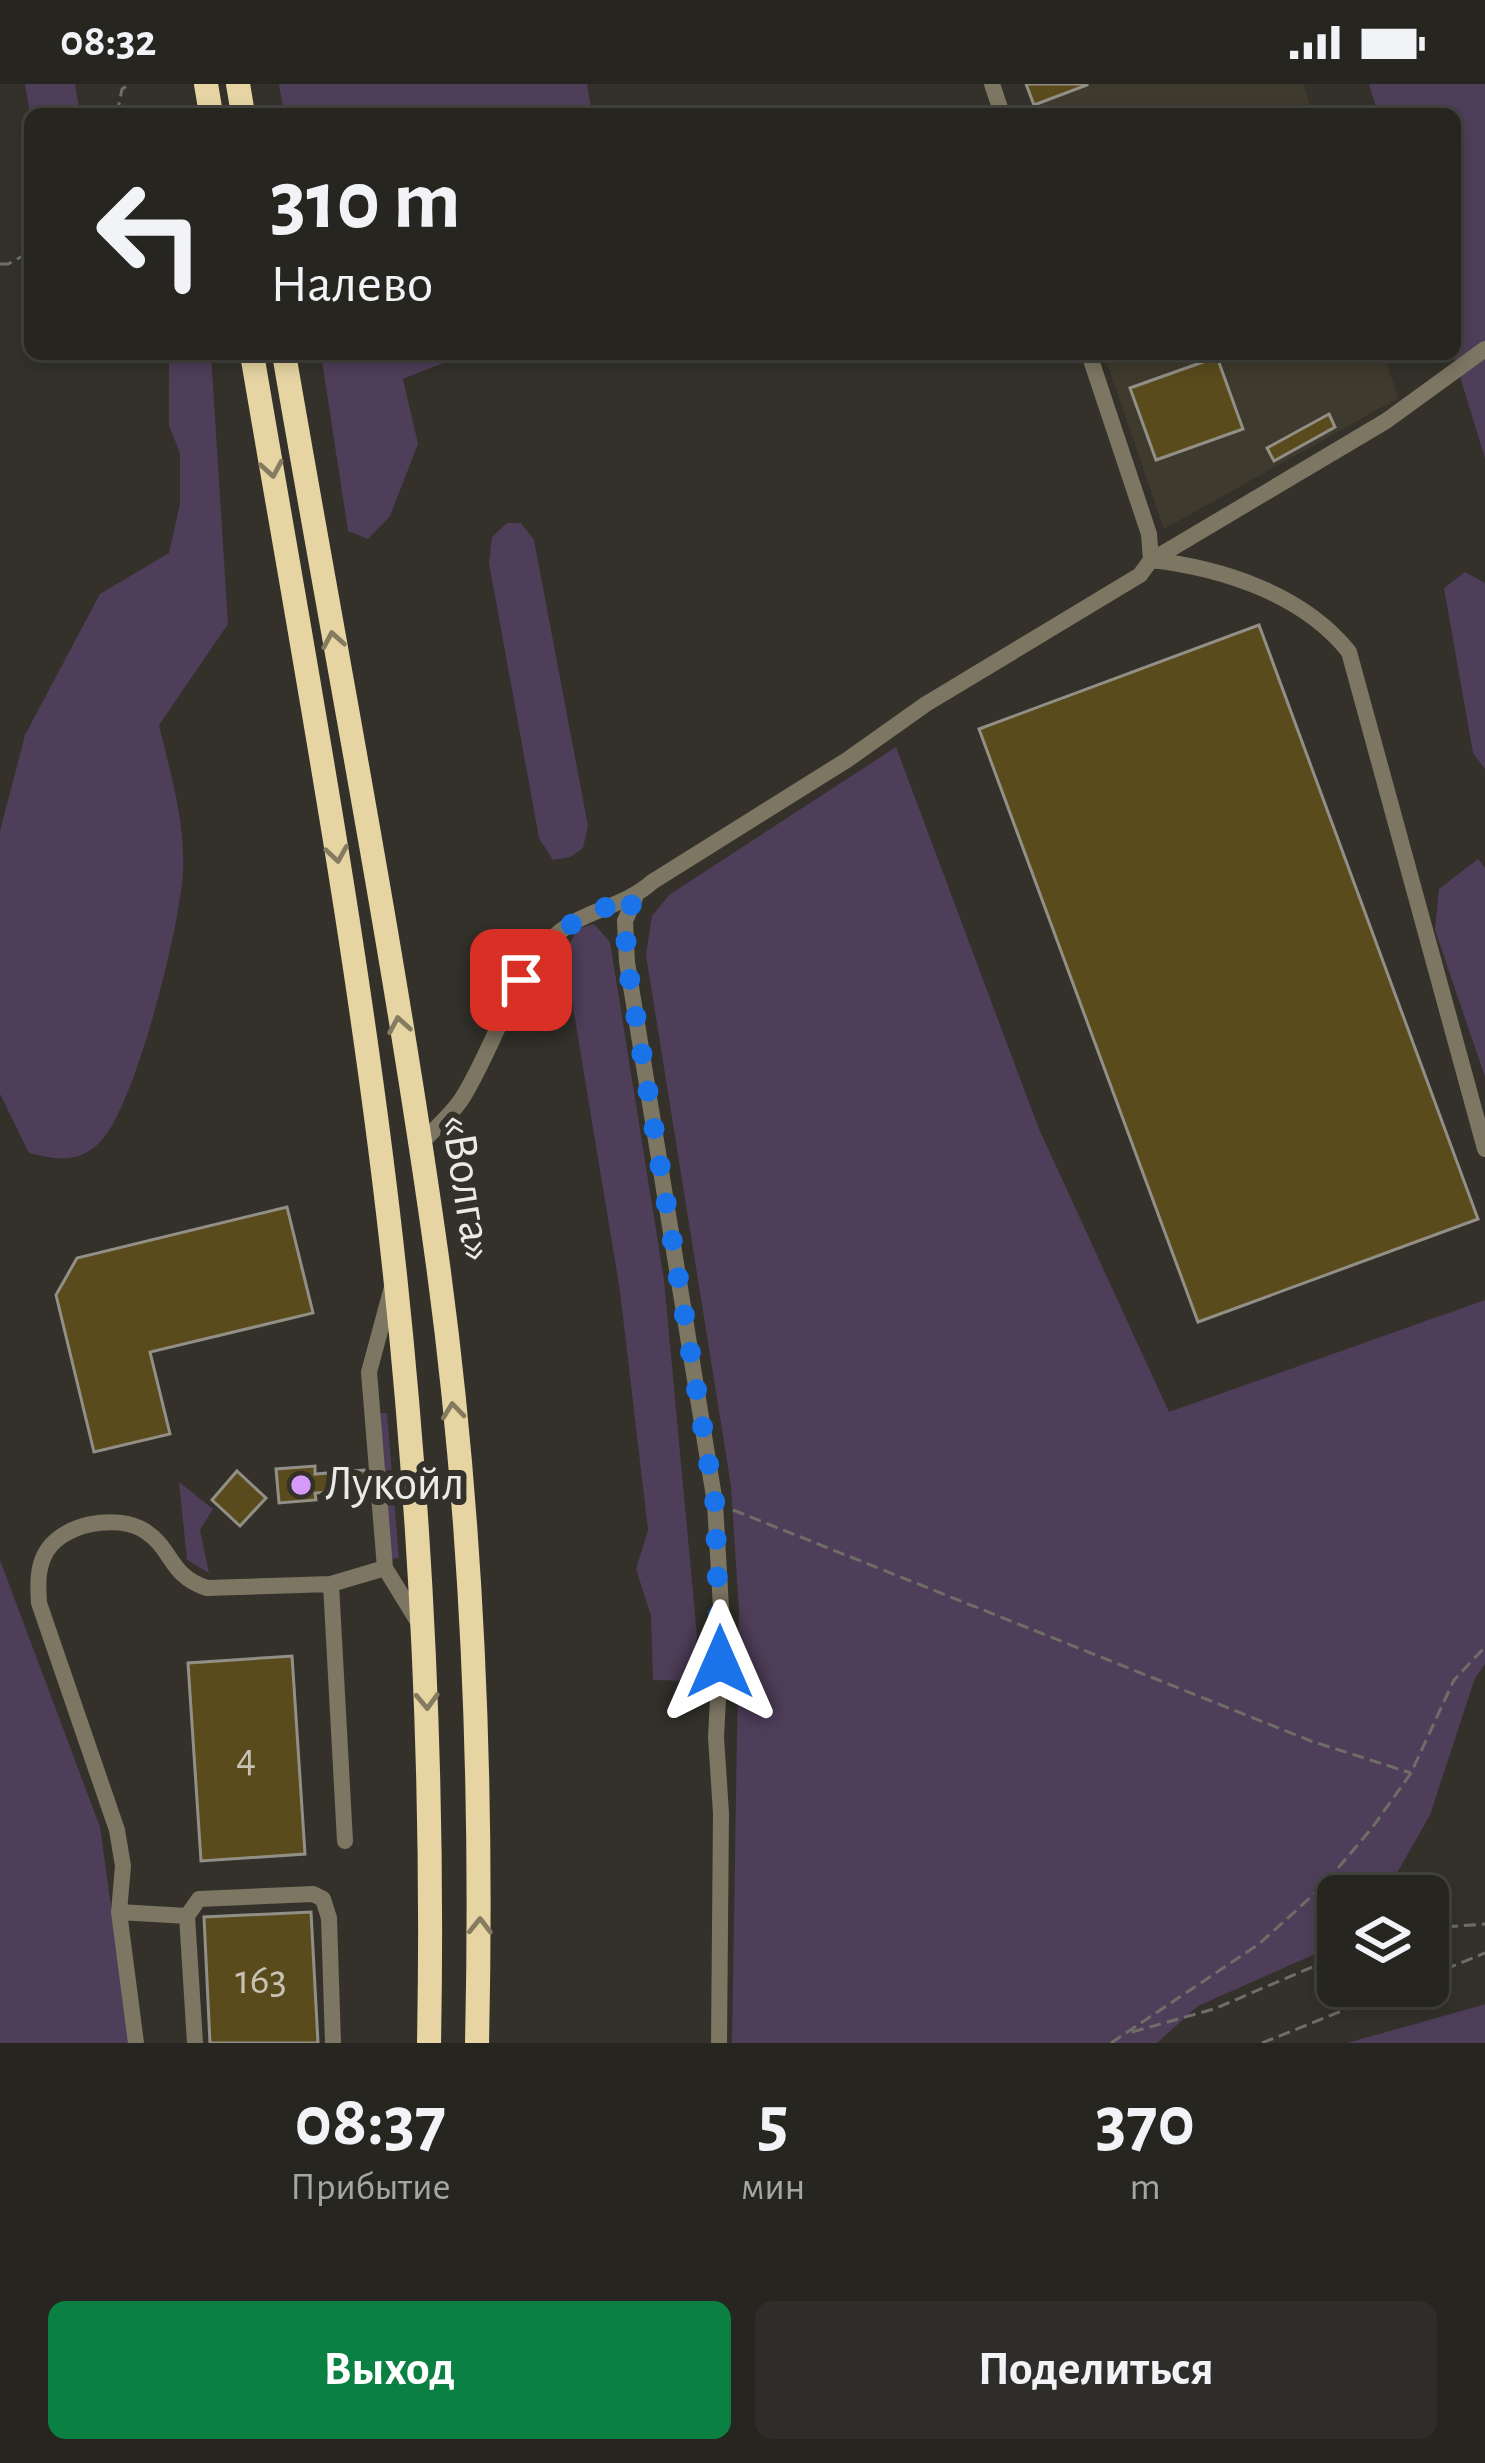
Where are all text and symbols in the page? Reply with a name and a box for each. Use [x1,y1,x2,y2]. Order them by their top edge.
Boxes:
text: 08:32 [60,19,157,64]
icon: left [72,156,228,312]
text: 310 m [270,160,461,244]
text: Налево [270,258,433,312]
one-way arrow [258,459,283,479]
one-way arrow [322,631,347,651]
one-way arrow [323,844,348,864]
pin [470,929,572,1031]
icon: arrive [488,947,554,1013]
one-way arrow [387,1015,412,1035]
street label: «Волга» [432,1111,502,1265]
one-way arrow [441,1401,466,1420]
place label: Лукойл [325,1461,464,1509]
marker: Лукойл [288,1472,314,1498]
position arrow [657,1599,783,1725]
one-way arrow [413,1692,439,1711]
house number: 4 [236,1737,256,1779]
map controls [1317,1875,1449,2007]
button: layers [1317,1875,1449,2007]
one-way arrow [466,1916,492,1935]
house number: 163 [235,1959,287,2001]
text: 08:37 [294,2086,446,2158]
text: 5 [757,2086,789,2158]
text: 370 [1095,2086,1195,2158]
text: Прибытие [290,2168,451,2207]
text: мин [741,2168,805,2207]
text: m [1130,2168,1161,2207]
button: Выход [48,2301,731,2439]
button: Поделиться [755,2301,1437,2439]

